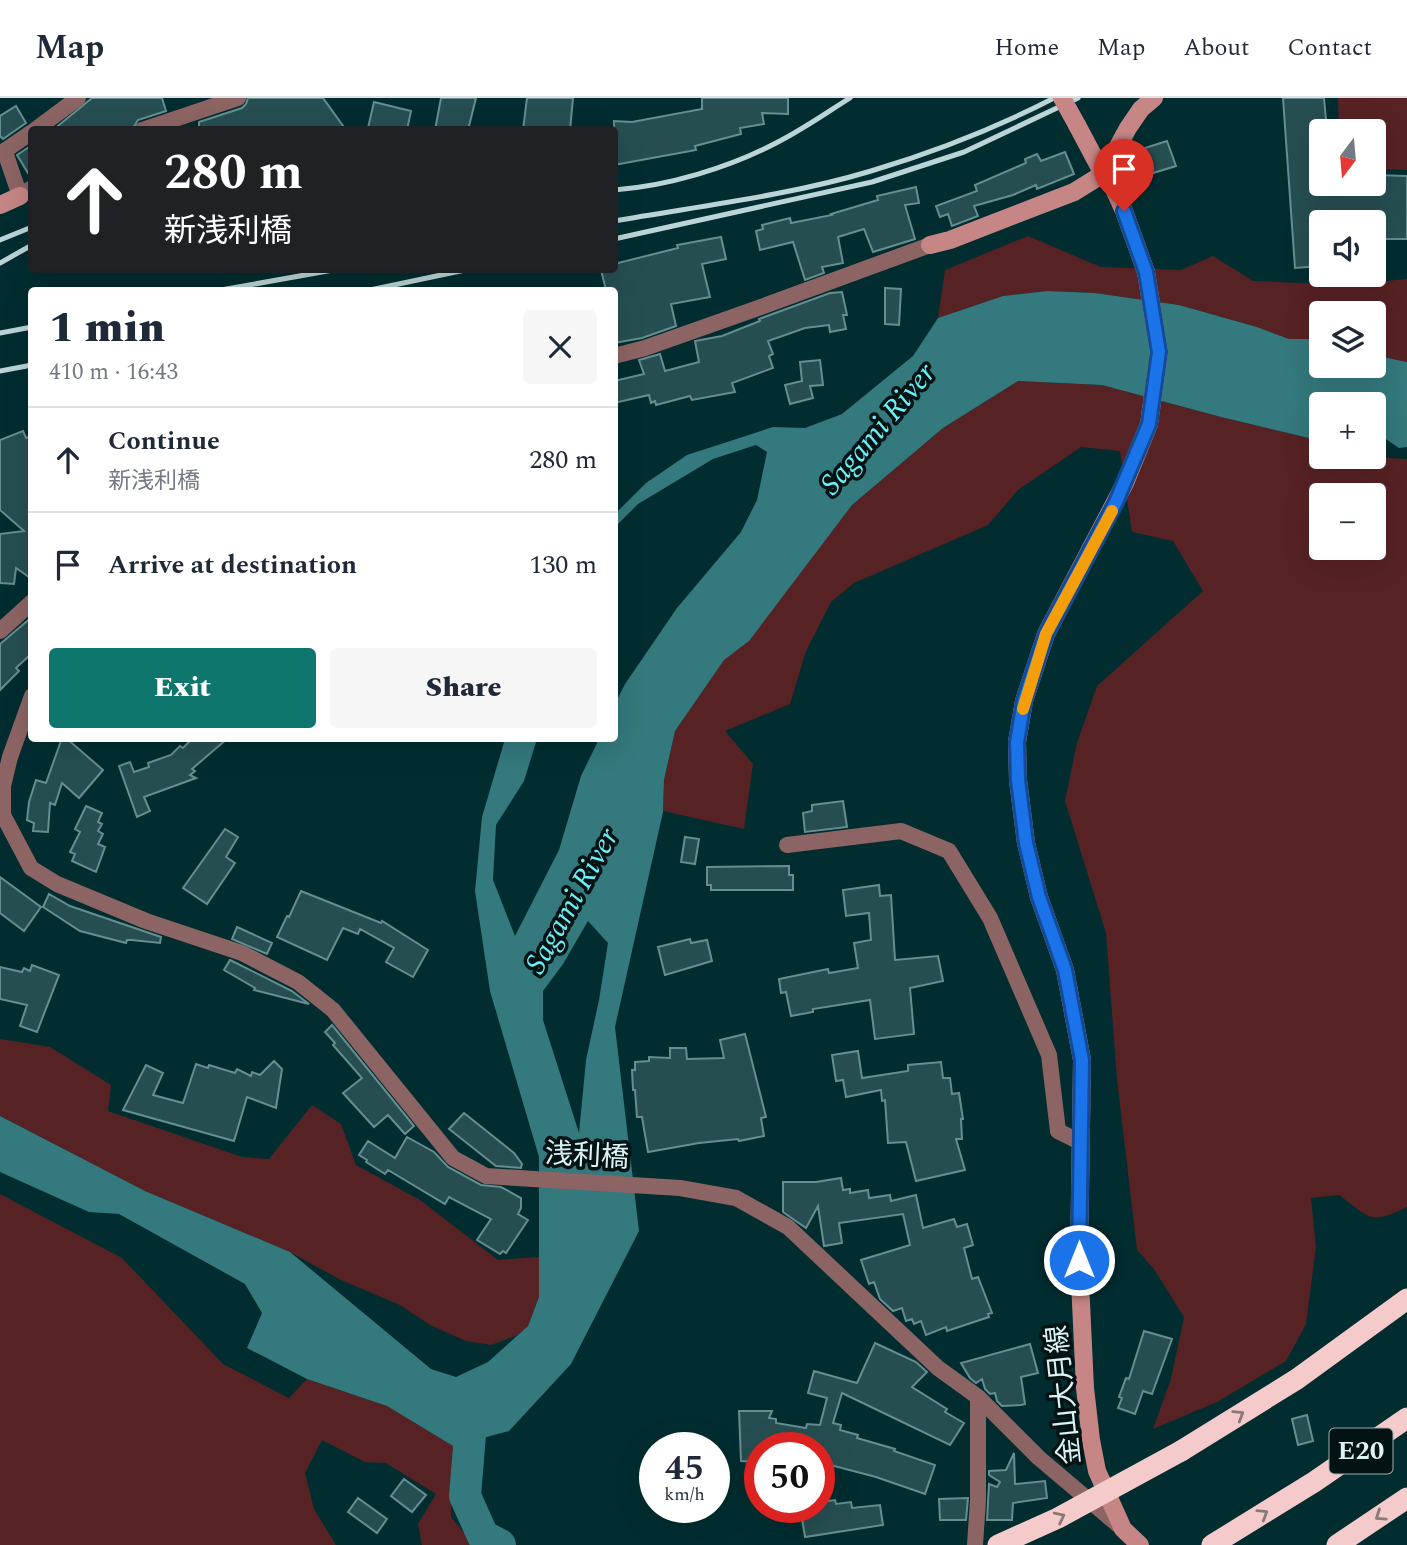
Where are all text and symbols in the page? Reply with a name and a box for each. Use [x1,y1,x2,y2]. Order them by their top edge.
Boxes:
text: Map [35,23,104,73]
text: Home [994,30,1059,66]
text: Map [1097,30,1145,66]
text: About [1183,30,1249,66]
text: Contact [1287,30,1372,66]
north arrow [1309,119,1386,196]
map controls [1309,119,1386,560]
text: 280 m [164,136,303,211]
pin [1094,139,1154,211]
icon: arrive [1105,150,1143,188]
icon: ahead [49,154,140,245]
text: 新浅利橋 [164,207,292,256]
button: sound [1309,210,1386,287]
text: 1 min [49,297,165,360]
button: layers [1309,301,1386,378]
button: close [523,310,597,384]
water label: Sagami River [809,352,948,505]
text: 410 m · 16:43 [49,355,178,390]
button: + [1309,392,1386,469]
text: Continue [108,421,220,461]
text: 280 m [529,440,597,480]
icon: ahead [49,441,87,479]
text: 新浅利橋 [108,464,200,499]
button: − [1309,483,1386,560]
text: Arrive at destination [108,545,357,585]
text: 130 m [529,545,597,585]
icon: arrive [49,546,87,584]
button: Exit [49,648,316,728]
button: Share [330,648,597,728]
water label: Sagami River [513,819,631,982]
street label: 浅利橋 [544,1132,630,1180]
position arrow [1042,1223,1116,1297]
street label: 金山大月線 [1035,1323,1093,1467]
one-way arrow [1232,1410,1245,1423]
road number: E20 [1330,1428,1392,1474]
speed limit sign: 50 [744,1432,835,1523]
text: 45 [665,1442,704,1495]
text: km/h [664,1481,705,1508]
one-way arrow [1375,1508,1388,1520]
one-way arrow [1256,1510,1269,1523]
one-way arrow [1053,1511,1065,1525]

